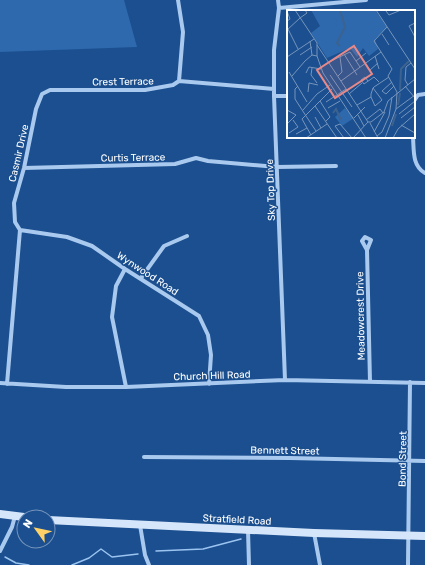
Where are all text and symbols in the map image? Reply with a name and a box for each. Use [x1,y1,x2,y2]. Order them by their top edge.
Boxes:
inset map [287,10,415,138]
street label: Crest Terrace [92,75,154,89]
street label: Casmir Drive [7,123,32,183]
street label: Curtis Terrace [101,151,166,165]
street label: Sky Top Drive [264,158,278,221]
street label: Wynwood Road [114,249,181,298]
street label: Meadowcrest Drive [354,271,368,361]
street label: Church Hill Road [173,369,251,383]
street label: Bond Street [397,431,409,487]
street label: Bennett Street [250,444,320,458]
north arrow [16,509,56,549]
street label: Stratfield Road [202,512,272,528]
text: N [20,517,36,531]

